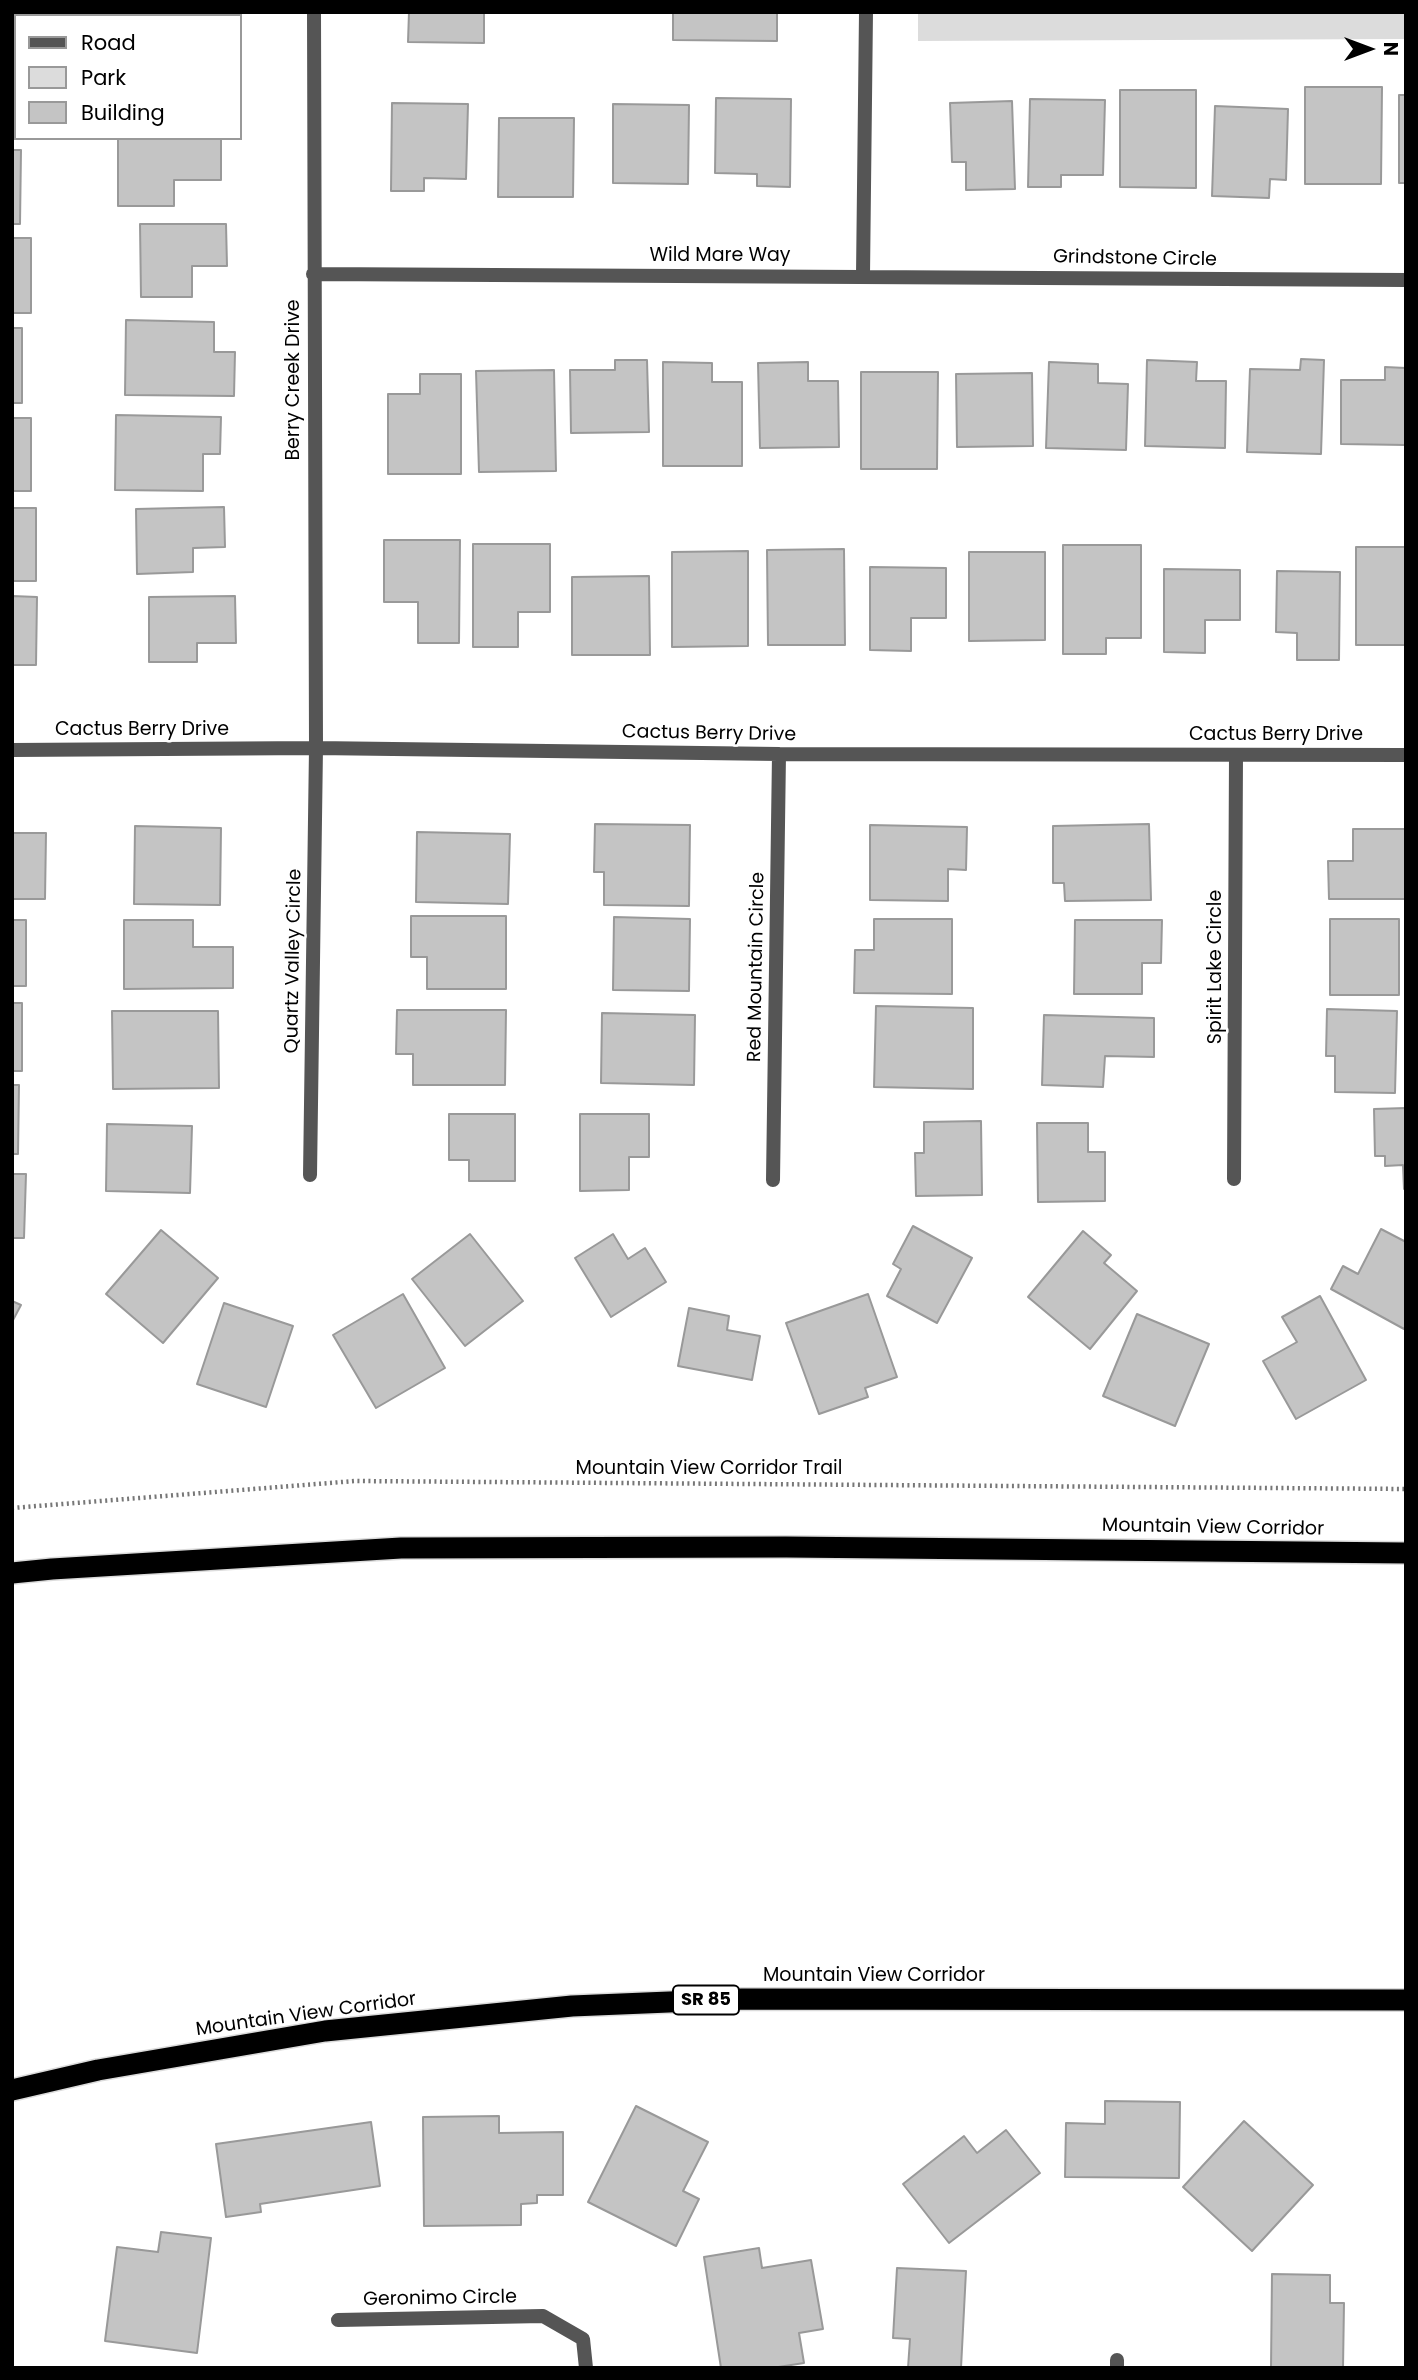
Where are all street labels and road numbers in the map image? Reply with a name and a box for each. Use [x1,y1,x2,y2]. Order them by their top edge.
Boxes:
street label: Wild Mare Way [649,245,791,267]
street label: Grindstone Circle [1053,246,1217,272]
street label: Berry Creek Drive [283,299,305,461]
street label: Cactus Berry Drive [55,719,229,741]
street label: Cactus Berry Drive [622,721,796,747]
street label: Cactus Berry Drive [1189,724,1363,746]
street label: Quartz Valley Circle [281,868,307,1054]
street label: Red Mountain Circle [744,872,770,1062]
street label: Spirit Lake Circle [1205,890,1227,1044]
street label: Mountain View Corridor Trail [576,1458,842,1480]
street label: Mountain View Corridor [1102,1515,1324,1541]
street label: Mountain View Corridor [763,1965,985,1987]
road number: SR 85 [673,1986,739,2014]
street label: Mountain View Corridor [194,1988,418,2042]
street label: Geronimo Circle [363,2286,517,2312]

